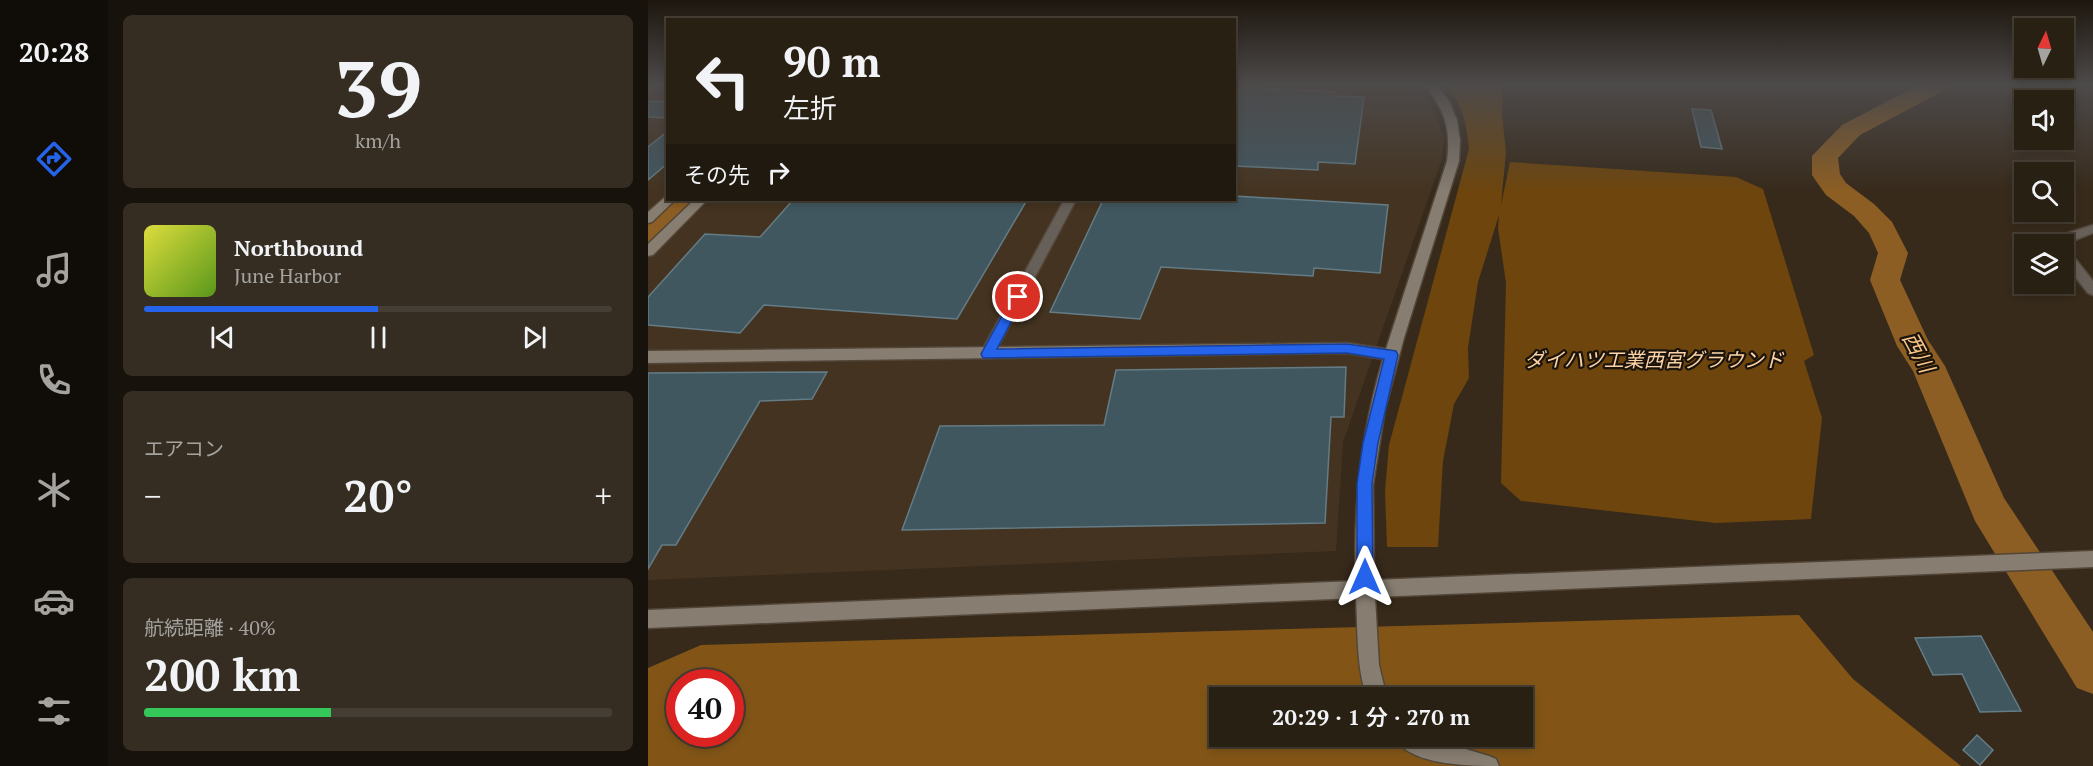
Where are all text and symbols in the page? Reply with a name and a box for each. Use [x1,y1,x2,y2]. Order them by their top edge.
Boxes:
north arrow [2014,18,2074,78]
map controls [2014,18,2074,294]
text: 90 m [783,33,881,89]
text: 20:28 [19,34,89,70]
text: 39 [334,36,422,139]
icon: left [684,42,762,120]
text: 左折 [783,90,837,126]
button: sound [2014,90,2074,150]
text: km/h [355,127,401,154]
icon: directions [33,138,75,180]
icon: right [762,156,795,189]
text: その先 [684,160,750,189]
button: search [2014,162,2074,222]
text: Northbound [234,233,363,262]
button: layers [2014,234,2074,294]
icon: music [33,249,75,291]
text: June Harbor [234,262,341,289]
pin [992,271,1043,322]
icon: arrive [1001,280,1034,313]
icon: previous [206,321,239,354]
icon: pause [362,321,395,354]
icon: next [518,321,551,354]
water label: 西川 [1897,327,1942,379]
park label: ダイハツ工業西宮グラウンド [1524,346,1785,373]
icon: phone [33,359,75,401]
text: エアコン [144,435,224,462]
text: 20° [343,465,413,525]
icon: climate [33,469,75,511]
text: − [144,474,162,517]
text: + [594,474,612,517]
position arrow [1333,545,1397,609]
icon: car [33,580,75,622]
text: 航続距離 · 40% [144,614,276,641]
text: 200 km [144,644,300,704]
speed limit sign: 40 [666,669,744,747]
icon: filters [33,690,75,732]
text: 20:29 · 1 分 · 270 m [1272,702,1470,731]

